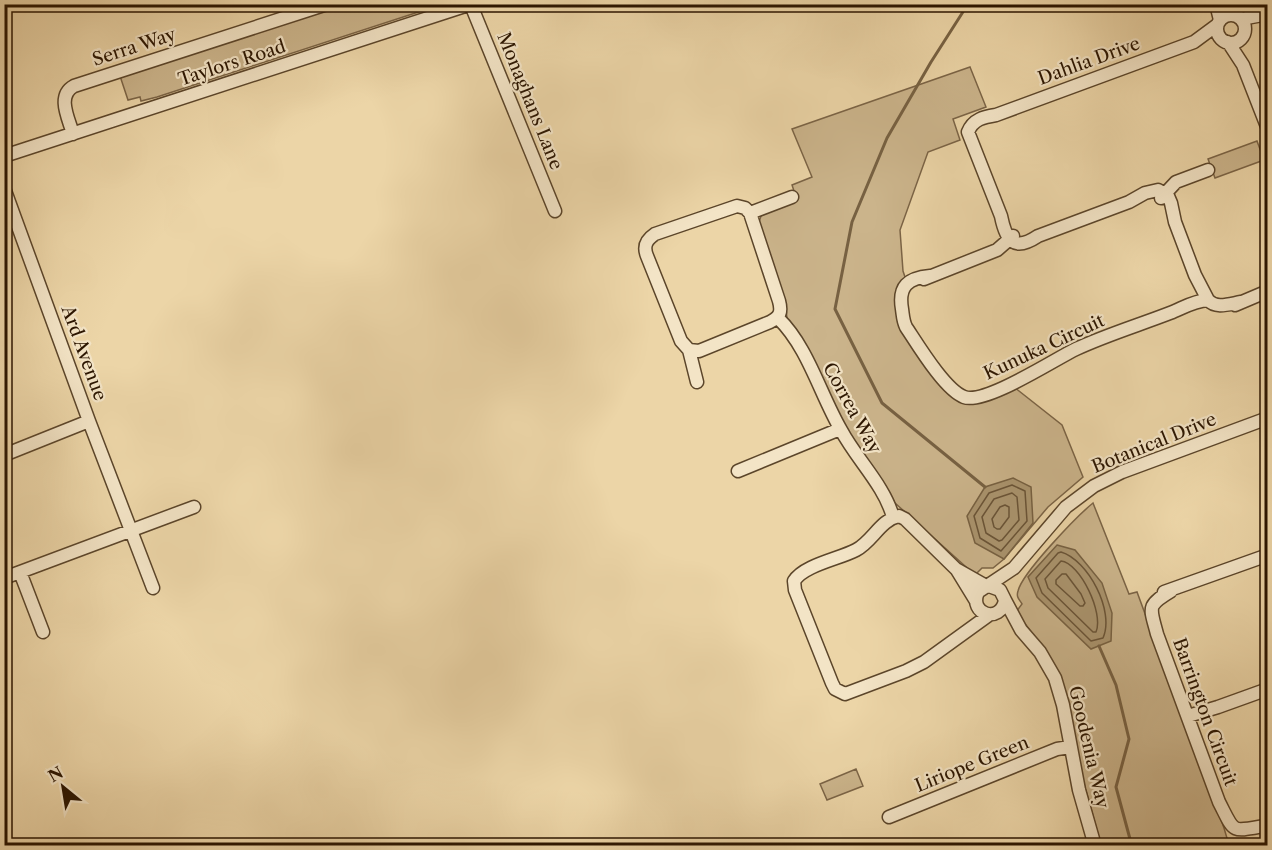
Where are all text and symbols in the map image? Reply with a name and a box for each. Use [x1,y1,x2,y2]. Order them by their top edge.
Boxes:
street label: Serra Way [89,23,179,71]
street label: Monaghans Lane [492,29,568,173]
street label: Dahlia Drive [1035,32,1143,90]
street label: Taylors Road [175,35,289,91]
street label: Ard Avenue [56,301,111,404]
street label: Kunuka Circuit [980,309,1108,385]
street label: Correa Way [818,359,886,458]
street label: Botanical Drive [1089,408,1219,478]
street label: Barrington Circuit [1168,635,1242,790]
street label: Goodenia Way [1064,684,1114,811]
street label: Liriope Green [912,731,1032,797]
north arrow [33,757,93,817]
text: N [44,762,67,786]

